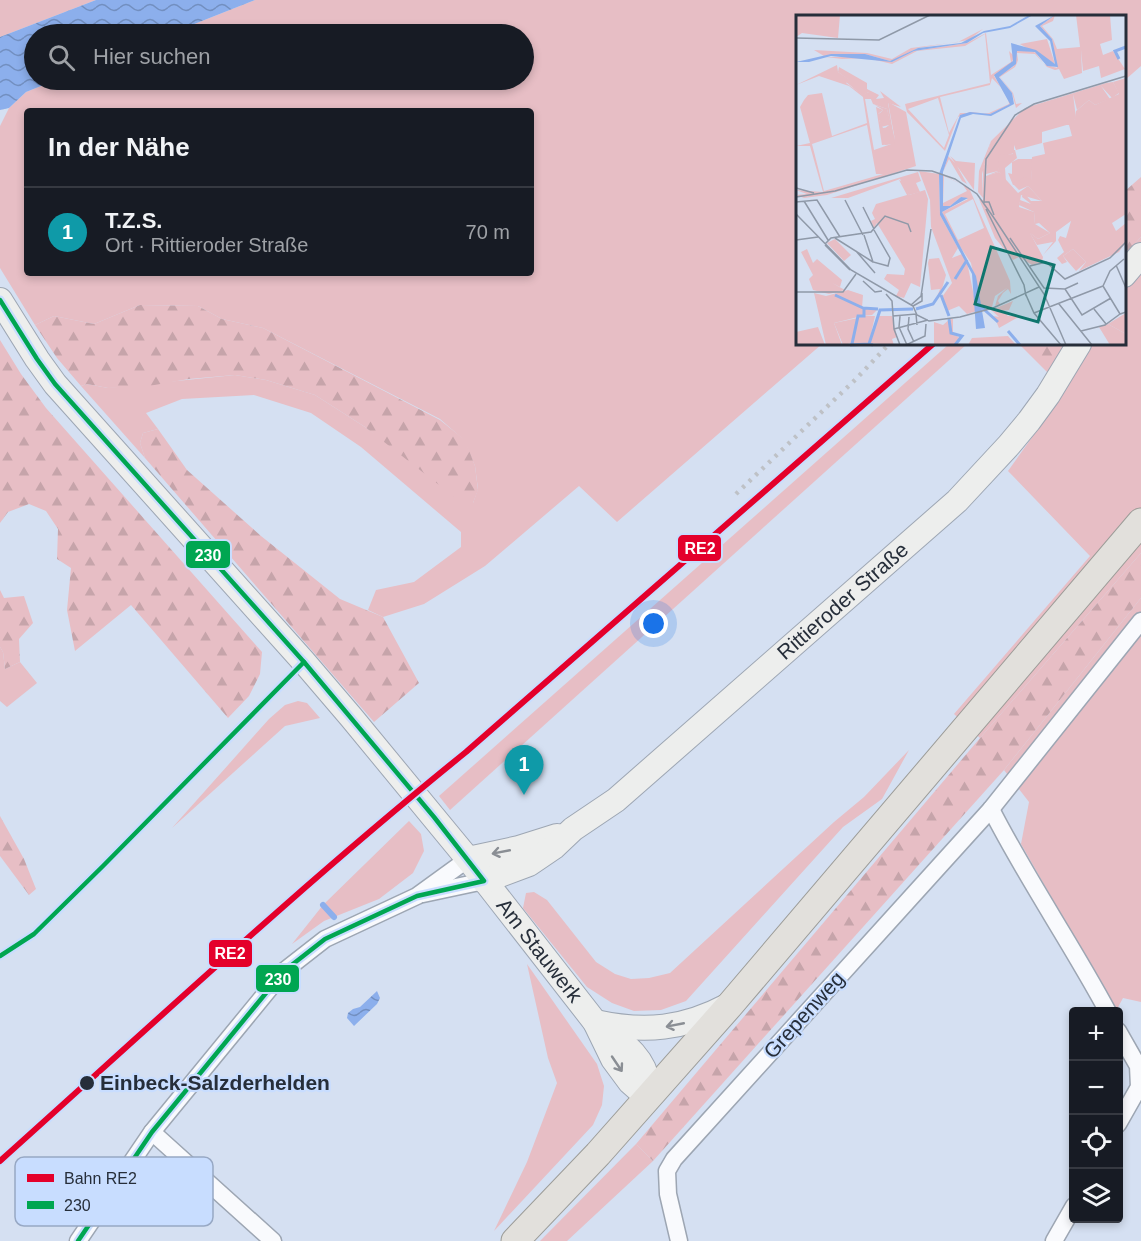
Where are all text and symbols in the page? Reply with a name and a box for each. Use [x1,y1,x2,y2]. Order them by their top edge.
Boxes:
inset map [796,15,1126,345]
search box [24,24,534,90]
icon: search [45,41,78,74]
text: Hier suchen [93,44,210,69]
text: In der Nähe [48,132,190,162]
text: T.Z.S. [105,208,162,233]
text: 1 [62,221,73,243]
text: 70 m [466,221,510,243]
text: Ort · Rittieroder Straße [105,234,308,256]
line badge: RE2 [677,534,722,562]
street label: Rittieroder Straße [773,537,912,664]
line badge: 230 [185,540,231,569]
text: RE2 [684,540,716,557]
text: 230 [195,547,221,564]
your location [639,609,668,638]
pin: 1 [504,746,544,795]
one-way arrow [492,847,511,858]
street label: Am Stauwerk [492,894,587,1007]
line badge: RE2 [208,939,253,968]
text: RE2 [214,945,246,962]
line badge: 230 [255,964,300,993]
street label: Grepenweg [759,967,849,1063]
text: 230 [265,971,291,988]
map controls [1069,1007,1123,1223]
button: + [1069,1007,1123,1061]
one-way arrow [666,1020,686,1031]
one-way arrow [610,1055,623,1072]
button: − [1069,1061,1123,1115]
place label: Einbeck-Salzderhelden [100,1071,330,1094]
marker: Einbeck-Salzderhelden [78,1074,96,1092]
button: locate [1069,1115,1123,1169]
legend [15,1157,213,1226]
button: layers [1069,1169,1123,1223]
text: Bahn RE2 [64,1170,137,1187]
text: 230 [64,1197,91,1214]

